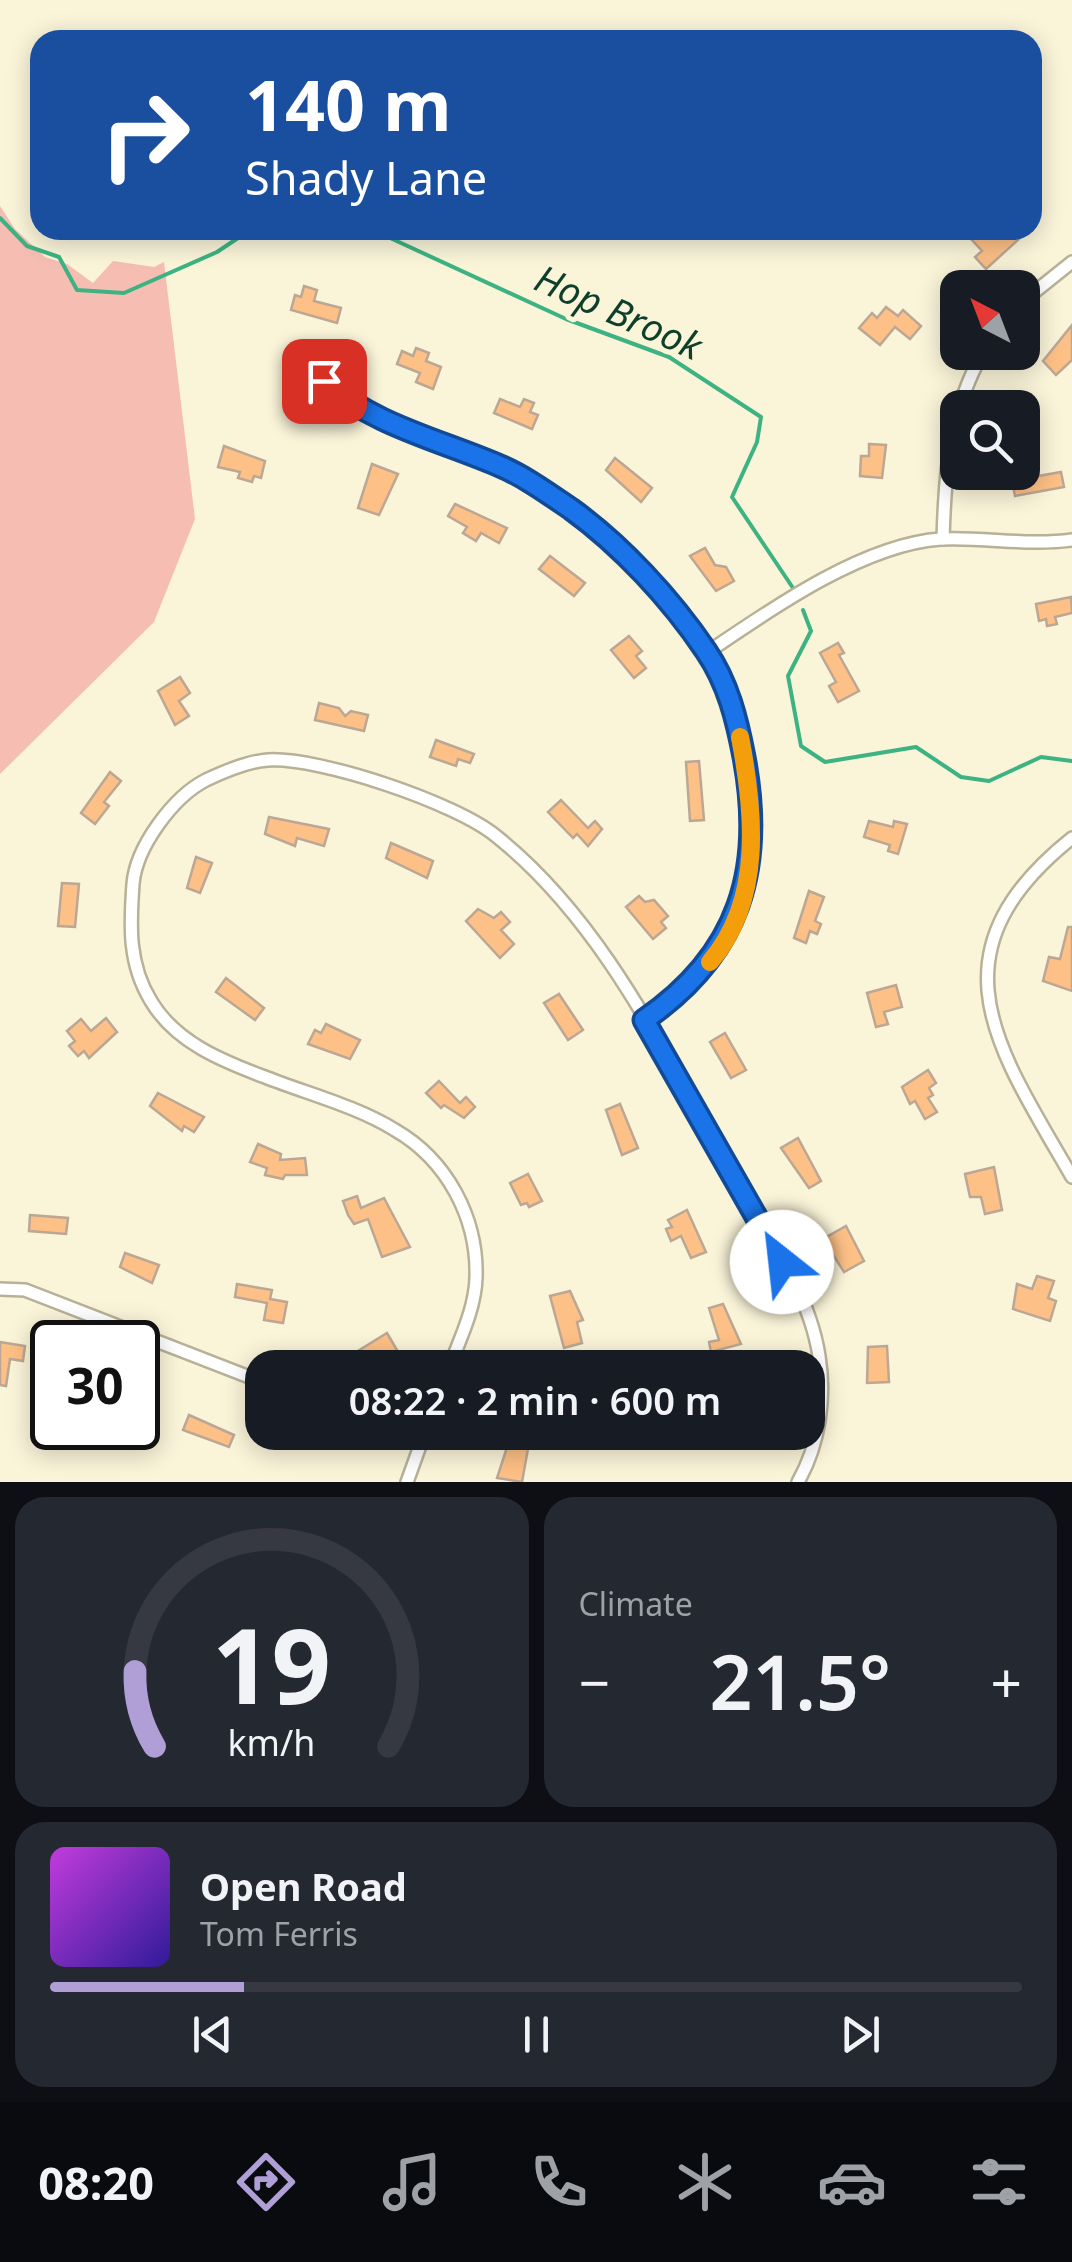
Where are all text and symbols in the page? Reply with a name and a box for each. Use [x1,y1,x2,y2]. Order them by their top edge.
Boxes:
text: 140 m [245,56,452,152]
icon: right [80,70,210,200]
text: Shady Lane [245,147,487,208]
water label: Hop Brook [527,251,712,371]
north arrow [940,270,1040,370]
map controls [940,270,1040,490]
pin [282,339,367,424]
icon: arrive [297,354,352,409]
button: search [940,390,1040,490]
position arrow [730,1210,834,1314]
speed limit sign: 30 [30,1320,160,1450]
text: 08:22 · 2 min · 600 m [349,1374,721,1426]
text: Climate [579,1582,693,1625]
text: 19 [212,1593,331,1734]
text: 21.5° [710,1630,891,1732]
text: − [579,1644,610,1719]
text: + [991,1644,1022,1719]
text: km/h [228,1718,316,1766]
text: Open Road [200,1860,407,1912]
text: Tom Ferris [200,1912,358,1955]
icon: previous [185,2007,240,2062]
icon: pause [509,2007,564,2062]
icon: next [833,2007,888,2062]
icon: directions [231,2147,301,2217]
icon: music [377,2147,447,2217]
icon: phone [524,2147,594,2217]
icon: climate [670,2147,740,2217]
icon: car [817,2147,887,2217]
icon: filters [964,2147,1034,2217]
text: 08:20 [38,2152,154,2213]

